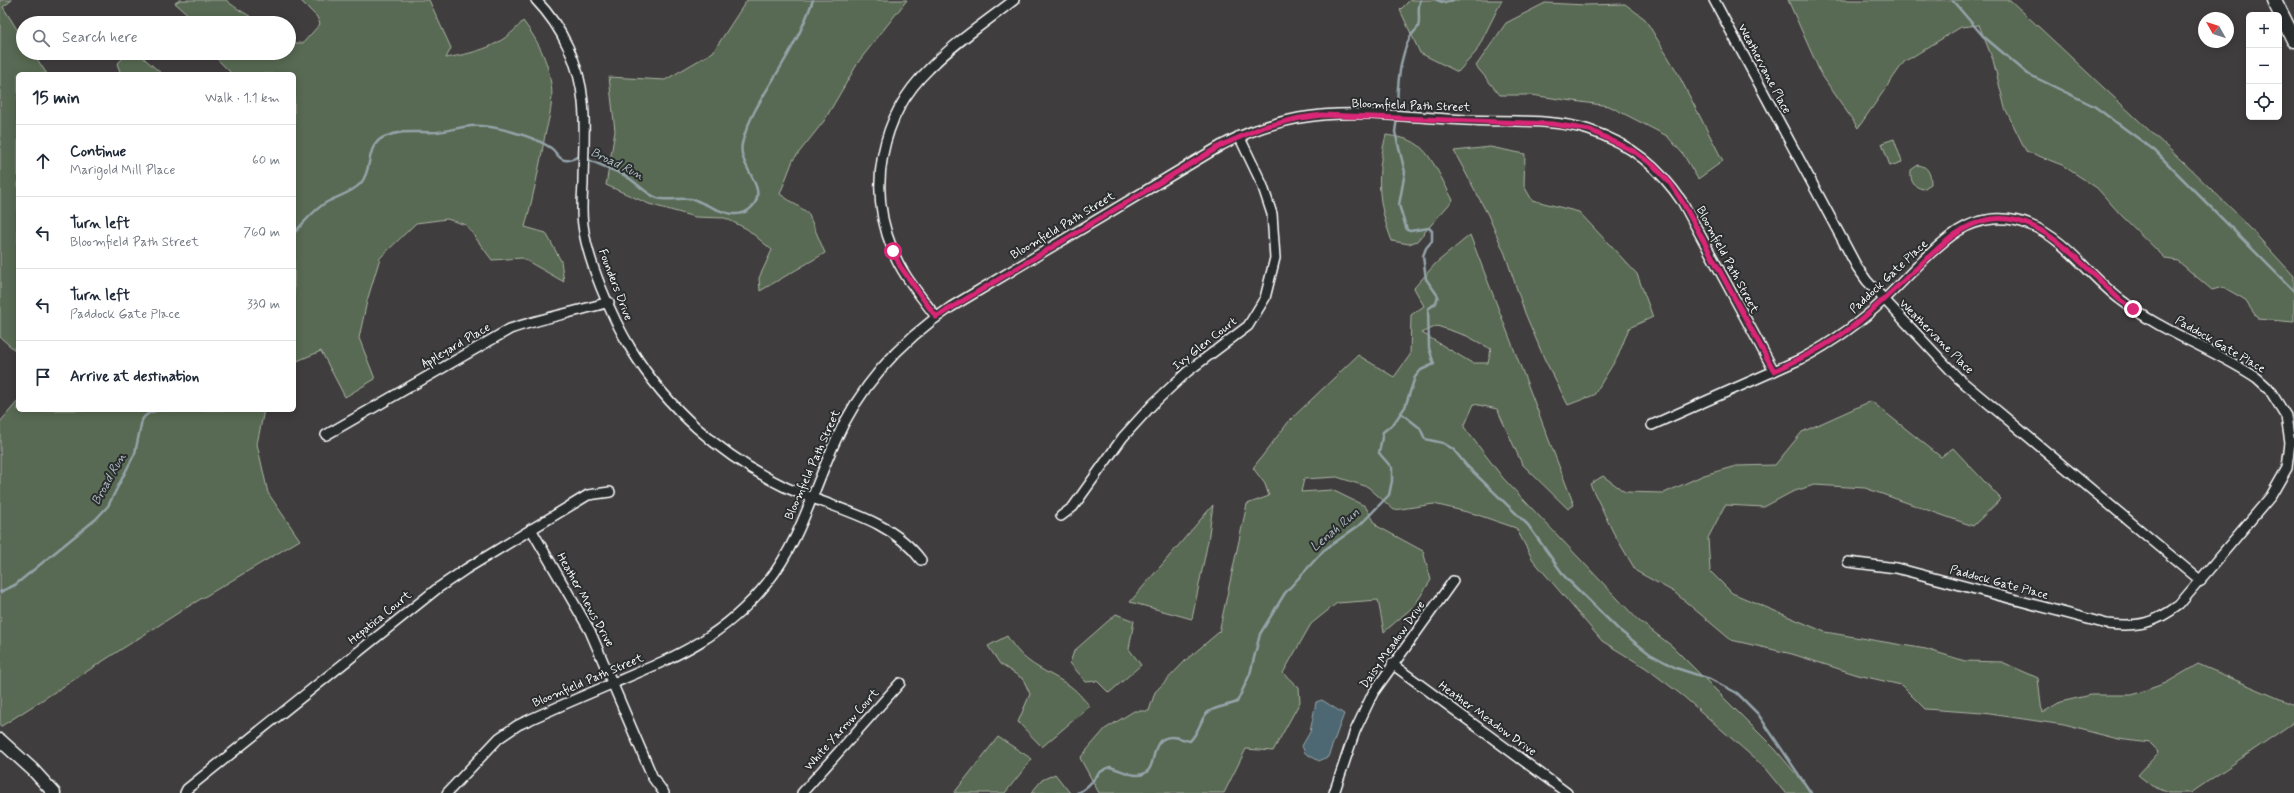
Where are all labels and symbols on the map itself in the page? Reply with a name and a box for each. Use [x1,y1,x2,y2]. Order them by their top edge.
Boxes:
north arrow [2198,12,2234,48]
street label: Weathervane Place [1734,21,1794,117]
street label: Bloomfield Path Street [1351,96,1471,116]
water label: Broad Run [588,144,647,184]
street label: Bloomfield Path Street [1008,188,1118,264]
street label: Bloomfield Path Street [1692,204,1762,316]
street label: Paddock Gate Place [1846,236,1932,318]
route start [884,242,902,260]
street label: Founders Drive [594,247,636,323]
street label: Weathervane Place [1895,296,1977,378]
route end [2124,300,2142,318]
street label: Paddock Gate Place [2172,313,2268,377]
street label: Ivy Glen Court [1170,314,1241,374]
street label: Appleyard Place [419,320,493,372]
street label: Bloomfield Path Street [781,407,845,523]
water label: Broad Run [88,449,131,508]
water label: Lenah Run [1307,504,1363,556]
street label: Heather Mews Drive [552,550,618,650]
street label: Paddock Gate Place [1948,562,2050,604]
street label: Hepatica Court [345,587,415,649]
street label: Daisy Meadow Drive [1357,598,1429,692]
street label: Bloomfield Path Street [530,650,646,712]
street label: Heather Meadow Drive [1435,678,1539,760]
street label: White Yarrow Court [801,686,883,774]

